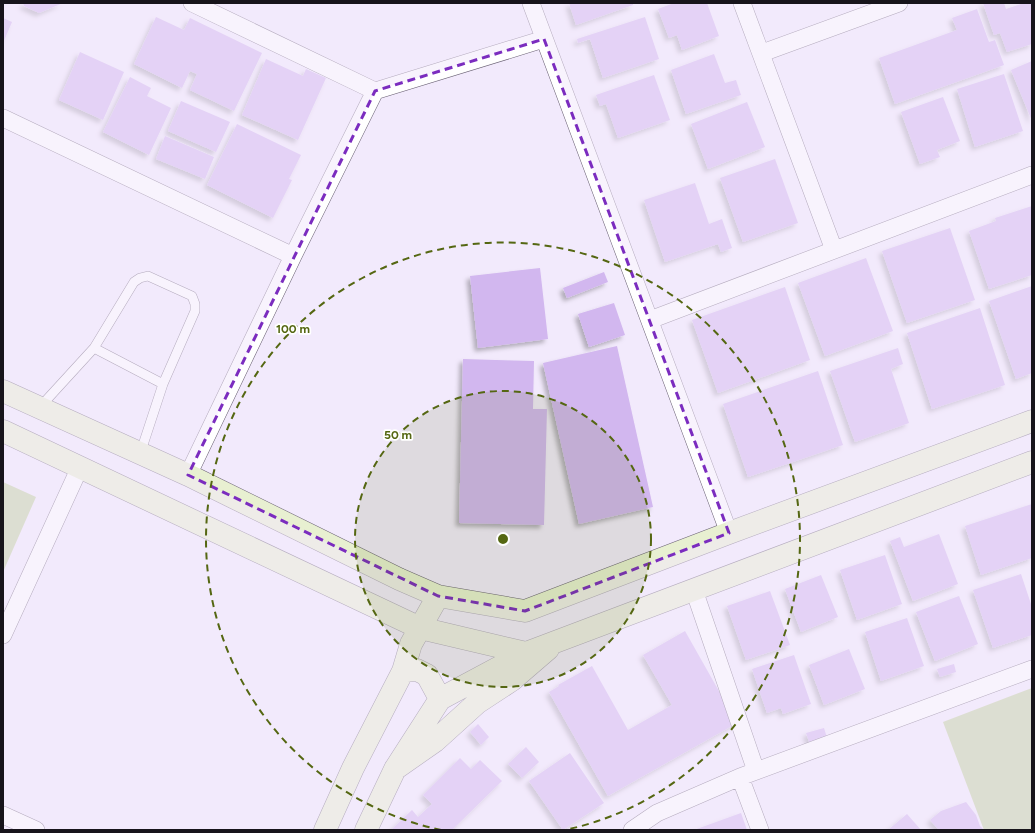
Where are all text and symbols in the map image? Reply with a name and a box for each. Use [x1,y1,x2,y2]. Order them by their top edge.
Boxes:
text: 100 m [276,322,310,336]
text: 50 m [384,428,412,442]
centre of rings [496,532,510,546]

